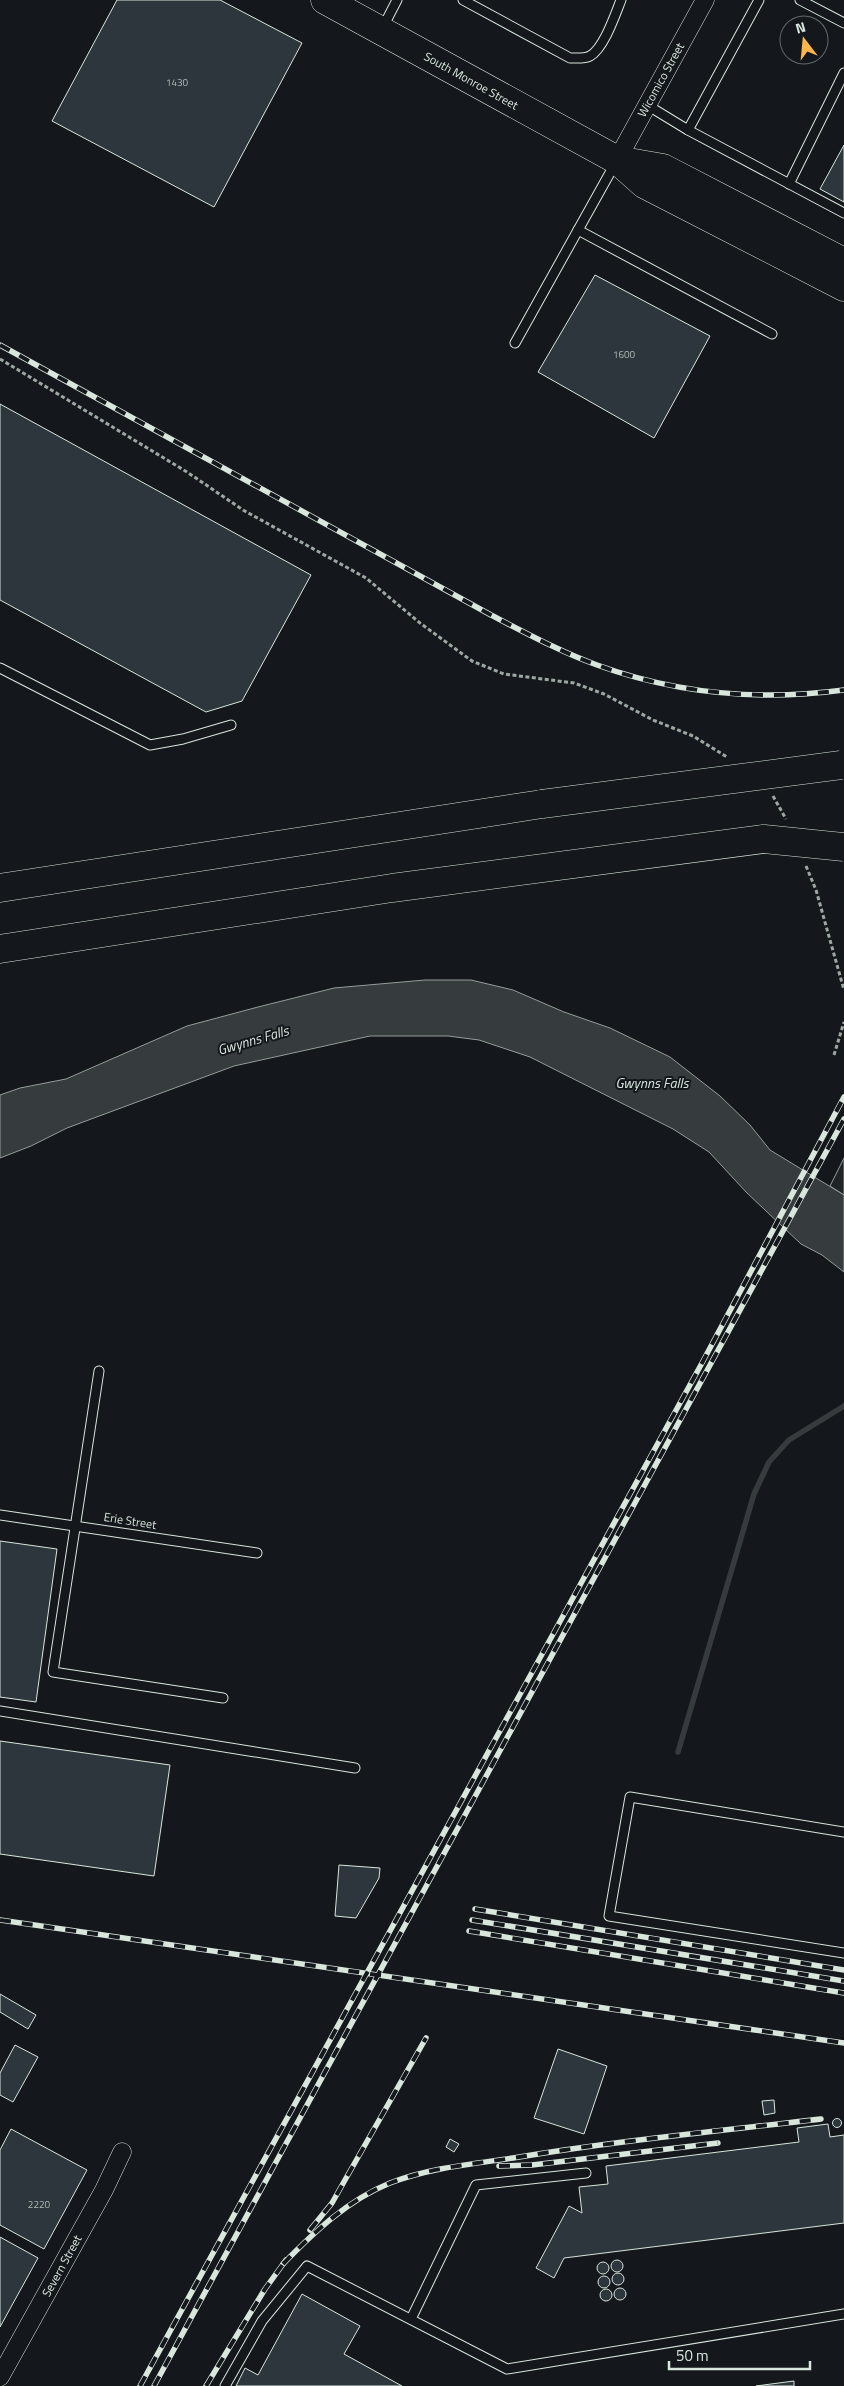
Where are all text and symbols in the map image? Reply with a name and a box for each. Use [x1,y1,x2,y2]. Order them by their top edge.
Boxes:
north arrow [779,15,829,65]
text: N [793,16,808,38]
street label: Wicomico Street [632,38,689,120]
street label: South Monroe Street [421,47,523,115]
house number: 1430 [166,75,189,90]
house number: 1600 [613,347,636,362]
water label: Gwynns Falls [215,1019,292,1060]
water label: Gwynns Falls [615,1072,690,1093]
street label: Erie Street [102,1507,159,1534]
house number: 2220 [28,2197,51,2212]
street label: Severn Street [37,2231,87,2300]
scale bar [669,2338,810,2370]
text: 50 m [676,2344,709,2367]

